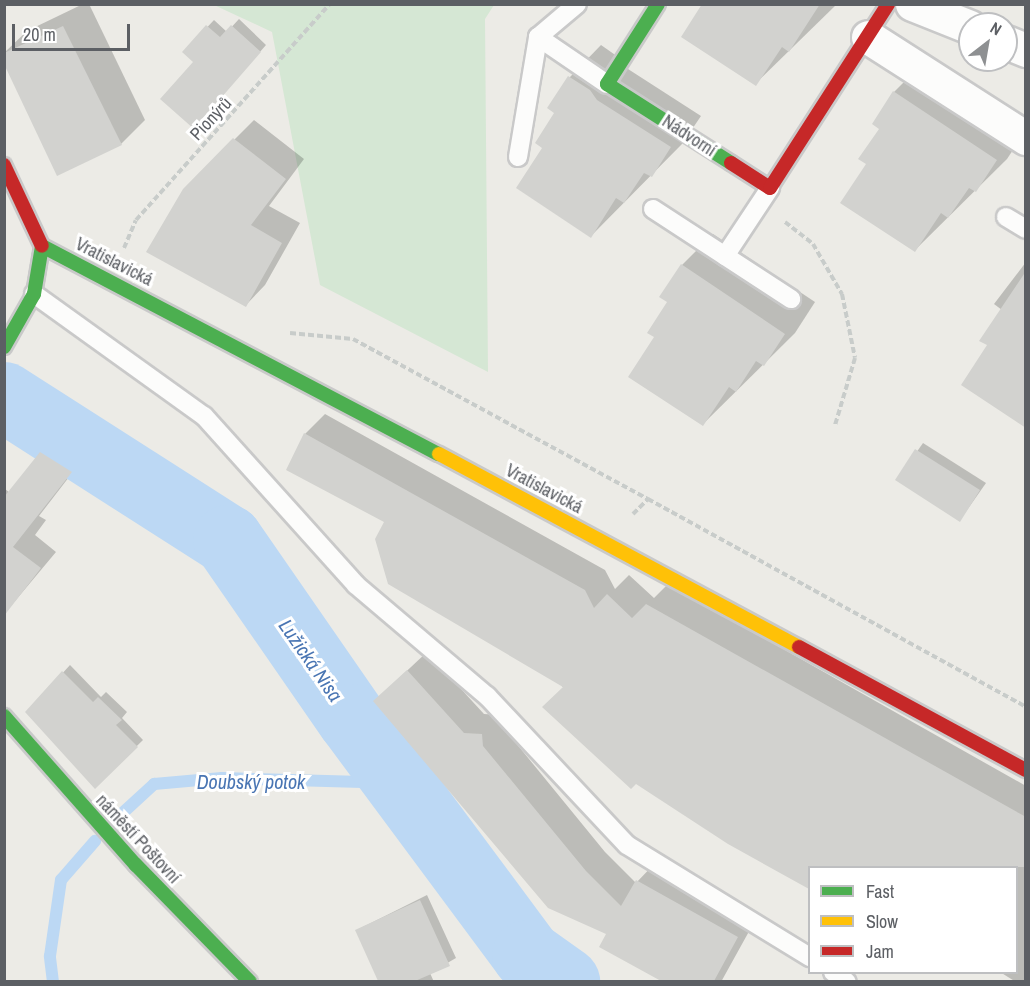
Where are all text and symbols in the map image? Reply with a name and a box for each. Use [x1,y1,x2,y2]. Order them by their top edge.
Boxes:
scale bar [15,12,134,50]
north arrow [958,12,1018,72]
text: N [987,16,1006,40]
text: 20 m [23,22,56,47]
street label: Pionýrů [186,93,236,145]
street label: Nádvorní [658,111,720,161]
street label: Vratislavická [72,233,156,291]
street label: Vratislavická [502,460,586,518]
water label: Lužická Nisa [274,614,348,706]
water label: Doubský potok [197,769,305,793]
street label: náměstí Poštovní [91,790,185,888]
legend [808,866,1018,974]
text: Fast [866,879,894,904]
text: Slow [866,909,898,934]
text: Jam [866,939,894,964]

